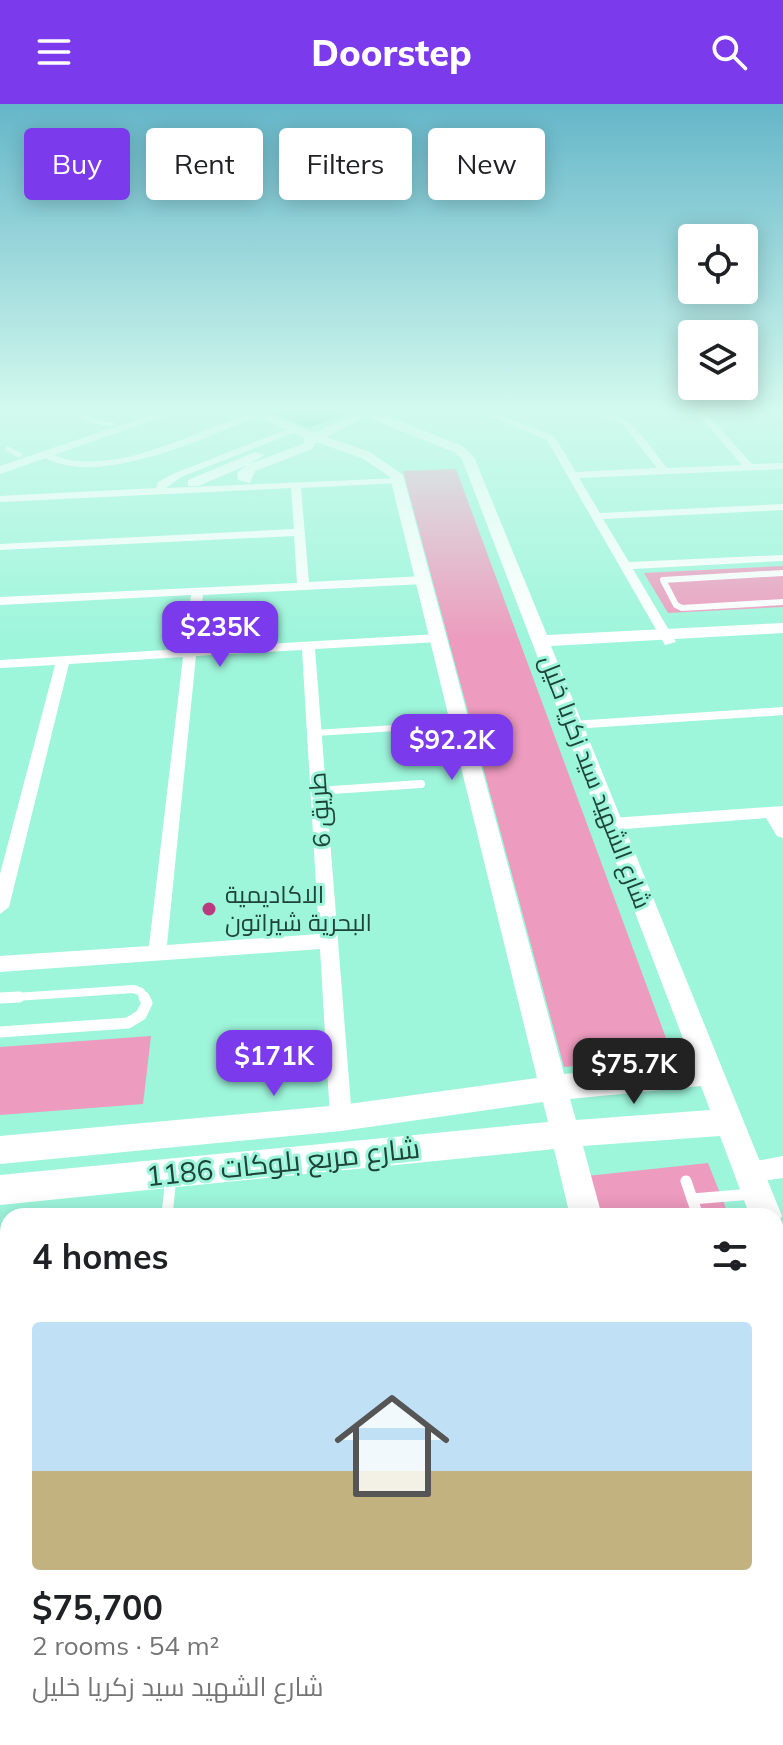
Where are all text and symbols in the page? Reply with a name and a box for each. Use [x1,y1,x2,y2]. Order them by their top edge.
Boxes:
icon: menu [32,30,76,74]
text: Doorstep [311,30,472,75]
icon: search [707,30,751,74]
chip: Buy [24,128,130,200]
chip: Rent [146,128,263,200]
chip: Filters [279,128,412,200]
chip: New [428,128,545,200]
map controls [678,224,758,400]
button: locate [678,224,758,304]
button: layers [678,320,758,400]
pin: $235K [164,601,276,669]
text: $235K [180,610,260,643]
street label: شارع الشهيد سيد زكريا خليل [532,651,658,913]
pin: $92.2K [387,714,517,782]
text: $92.2K [409,723,495,756]
street label: طريق 6 [301,771,338,849]
place label: الاكاديمية البحرية شيراتون [225,879,372,937]
marker: الاكاديمية البحرية شيراتون [200,900,218,918]
pin: $171K [218,1030,330,1098]
pin: $75.7K [569,1038,699,1106]
text: $171K [234,1039,314,1072]
text: $75.7K [591,1047,677,1080]
street label: شارع مربع بلوكات 1186 [144,1130,422,1195]
icon: filters [708,1234,752,1278]
text: 4 homes [32,1235,169,1278]
icon: home [320,1374,464,1518]
text: $75,700 [32,1586,163,1629]
text: 2 rooms · 54 m² [32,1629,219,1662]
text: شارع الشهيد سيد زكريا خليل [32,1670,324,1703]

